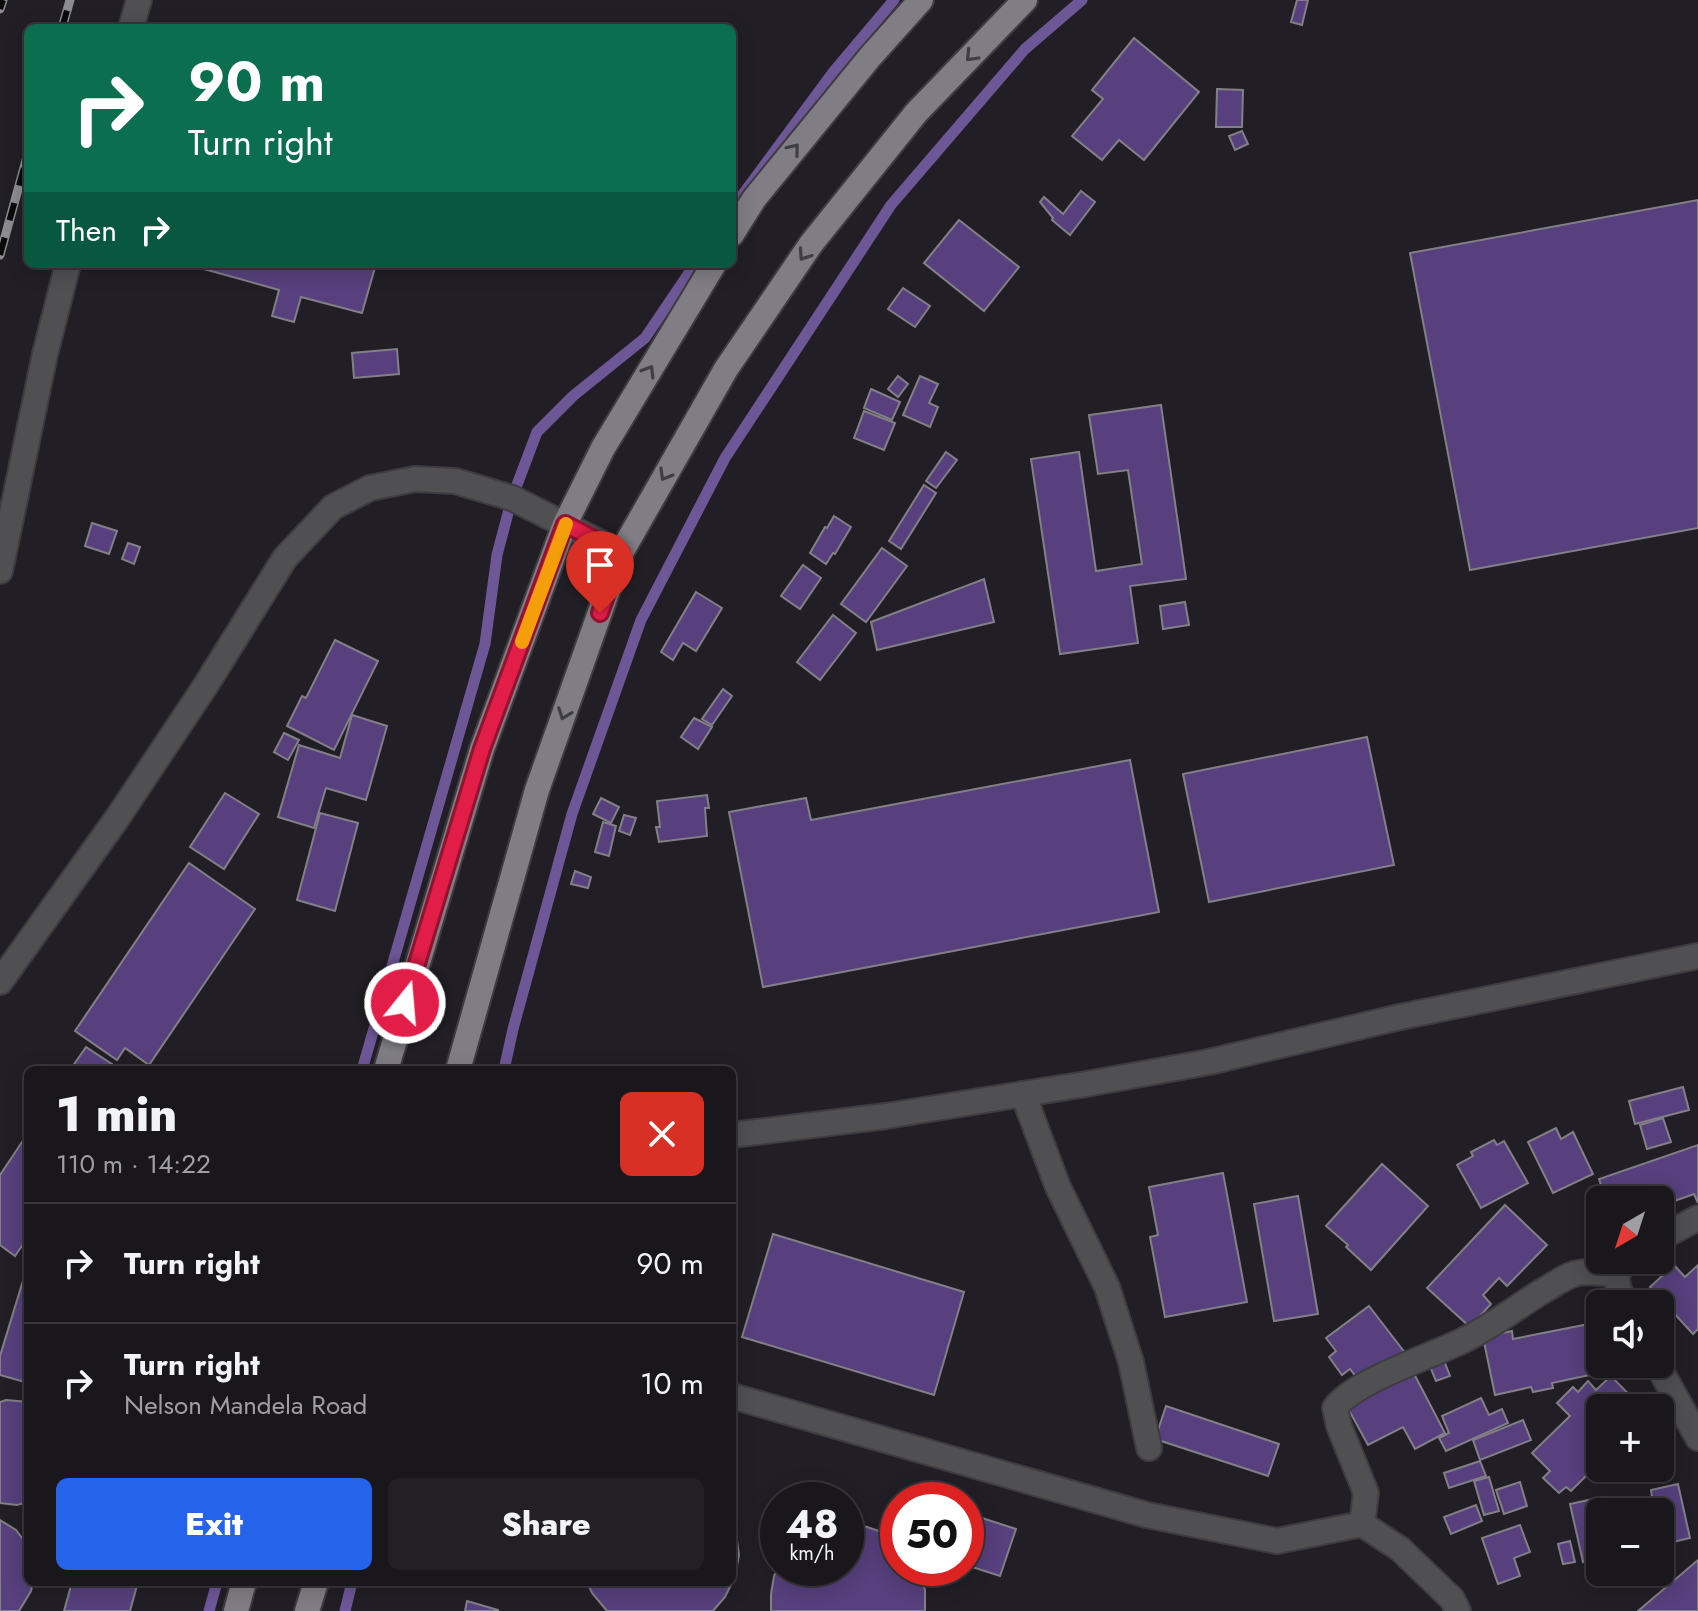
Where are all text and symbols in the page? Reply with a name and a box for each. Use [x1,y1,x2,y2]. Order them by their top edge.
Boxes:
text: 90 m [188,41,325,122]
one-way arrow [965,47,980,61]
icon: right [56,56,160,160]
text: Turn right [188,116,333,168]
one-way arrow [785,143,799,158]
icon: right [133,208,177,252]
text: Then [56,209,117,252]
one-way arrow [799,247,814,261]
one-way arrow [639,365,655,380]
one-way arrow [660,467,675,481]
pin [566,531,634,613]
icon: arrive [578,543,622,587]
one-way arrow [557,706,574,720]
position arrow [363,961,447,1045]
text: 1 min [56,1080,177,1149]
button: close [620,1092,704,1176]
text: 110 m · 14:22 [56,1145,211,1183]
north arrow [1586,1186,1674,1274]
map controls [1586,1186,1674,1586]
icon: right [56,1241,100,1285]
text: Turn right [124,1242,260,1285]
text: 90 m [636,1242,704,1285]
button: sound [1586,1290,1674,1378]
text: Turn right [124,1343,260,1386]
icon: right [56,1361,100,1405]
text: 10 m [640,1362,704,1405]
text: Nelson Mandela Road [124,1386,367,1424]
button: + [1586,1394,1674,1482]
button: Exit [56,1478,372,1570]
button: Share [388,1478,704,1570]
speed limit sign: 50 [880,1482,984,1586]
text: 48 [786,1495,839,1553]
button: − [1586,1498,1674,1586]
text: km/h [789,1539,835,1568]

